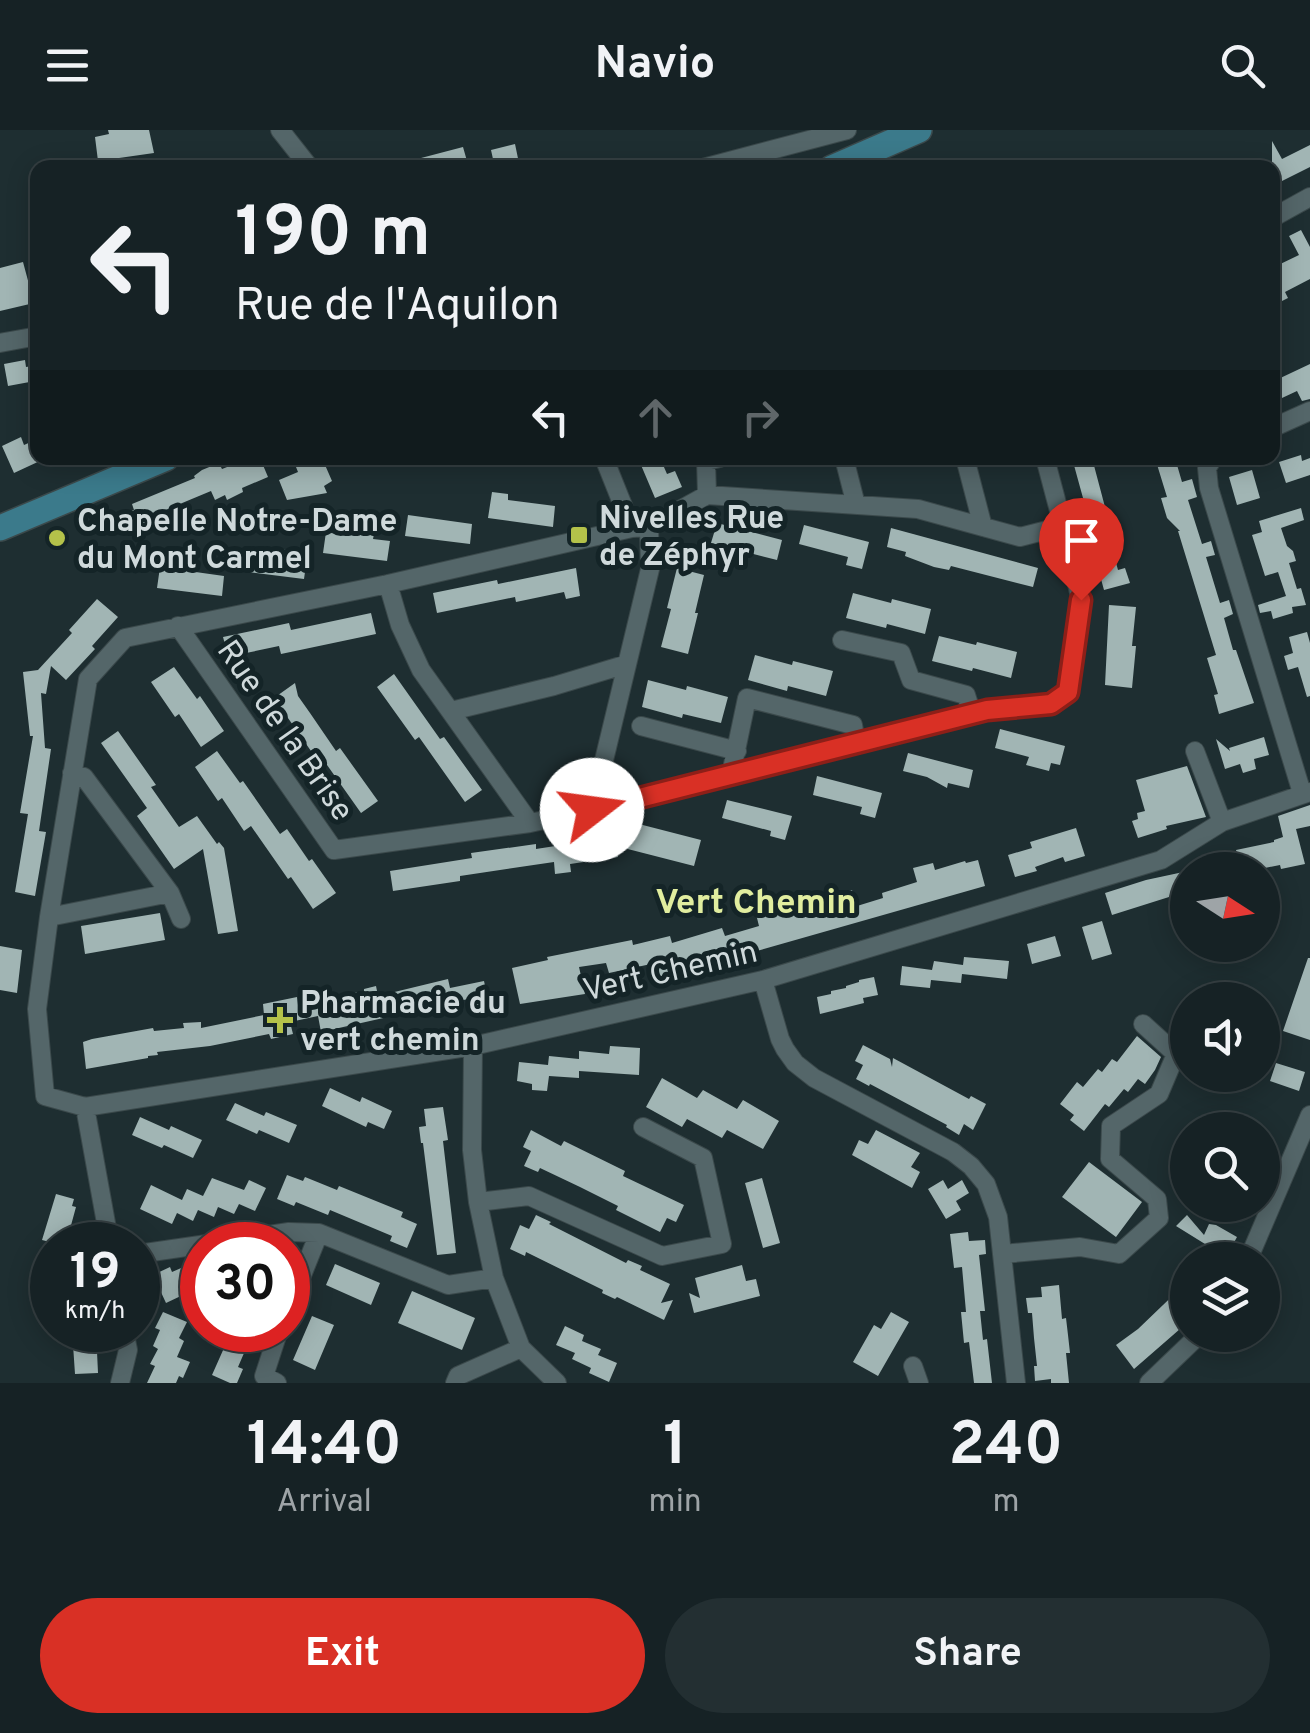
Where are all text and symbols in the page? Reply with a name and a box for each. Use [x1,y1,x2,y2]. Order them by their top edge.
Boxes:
text: Navio [595,37,715,94]
icon: menu [40,38,95,93]
icon: search [1215,38,1270,93]
text: 190 m [235,192,431,281]
icon: left [70,200,200,330]
text: Rue de l'Aquilon [235,279,560,336]
icon: left [523,390,578,445]
icon: ahead [628,390,683,445]
icon: right [733,390,788,445]
pin [1039,498,1124,601]
place label: Nivelles Rue de Zéphyr [599,500,784,577]
place label: Chapelle Notre-Dame du Mont Carmel [77,503,397,580]
icon: arrive [1054,513,1109,568]
marker: Nivelles Rue de Zéphyr [568,524,590,546]
marker: Chapelle Notre-Dame du Mont Carmel [46,527,68,549]
street label: Rue de la Brise [206,633,361,830]
position arrow [540,758,644,862]
north arrow [1170,852,1280,962]
map controls [1170,852,1280,1352]
district label: Vert Chemin [655,882,857,926]
street label: Vert Chemin [580,933,762,1012]
button: sound [1170,982,1280,1092]
place label: Pharmacie du vert chemin [300,985,506,1062]
marker: Pharmacie du vert chemin [269,1009,291,1031]
button: search [1170,1112,1280,1222]
speed limit sign: 30 [180,1222,310,1352]
button: layers [1170,1242,1280,1352]
text: 19 [70,1243,120,1306]
text: km/h [65,1296,125,1328]
text: 14:40 [247,1410,402,1486]
text: 1 [663,1410,687,1486]
text: 240 [949,1410,1063,1486]
text: Arrival [277,1483,372,1523]
text: min [649,1483,702,1523]
text: m [992,1483,1019,1523]
button: Exit [40,1598,645,1713]
button: Share [665,1598,1270,1713]

